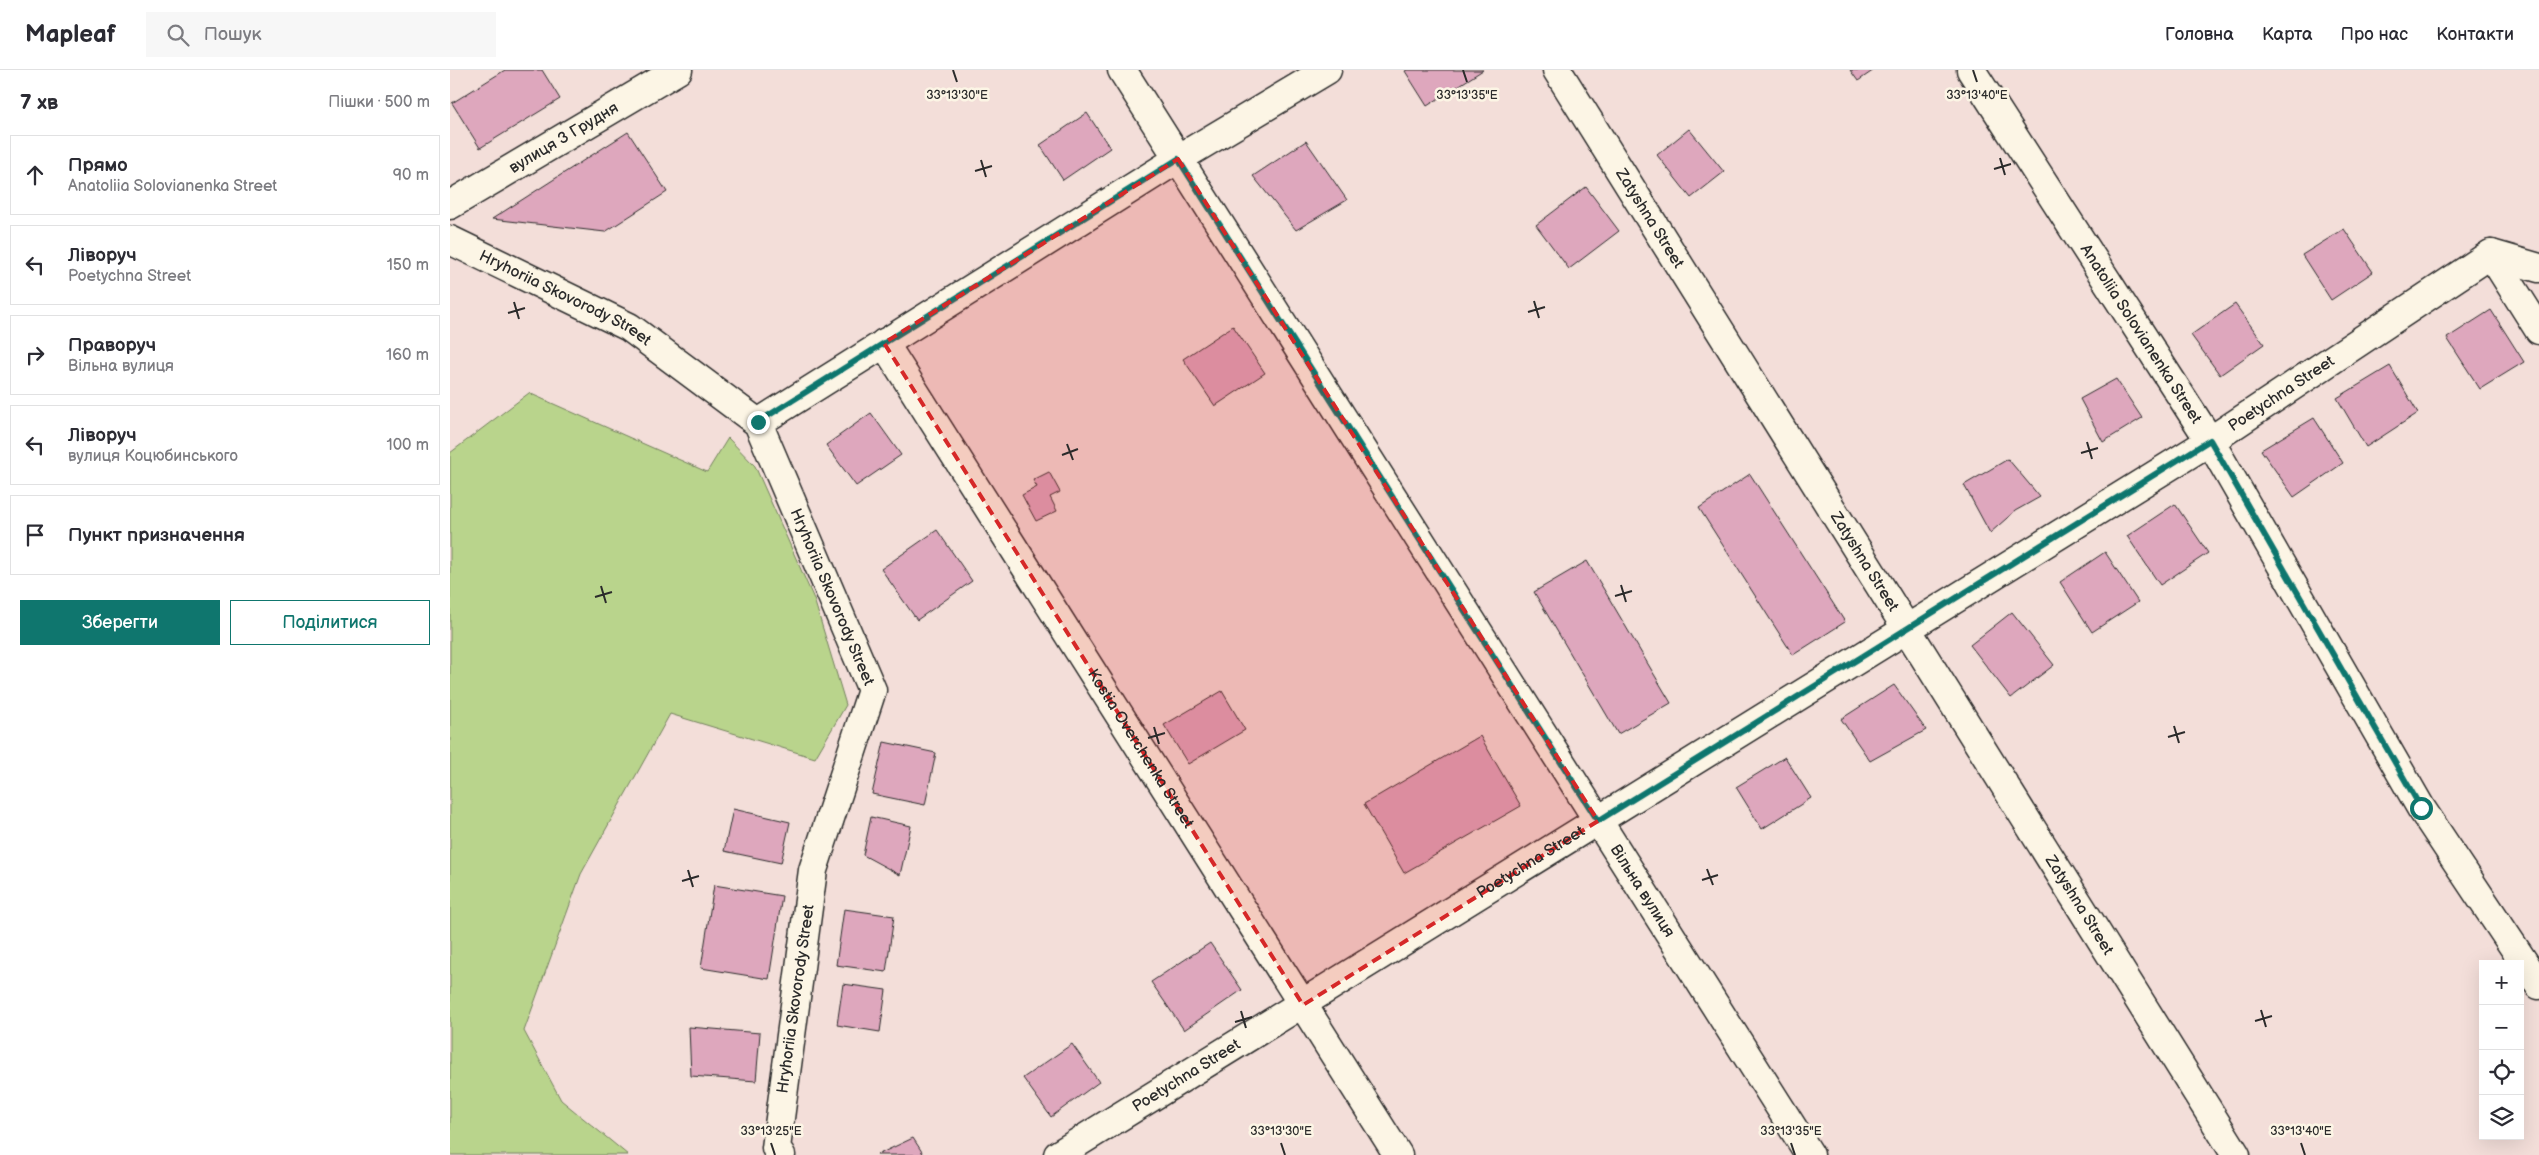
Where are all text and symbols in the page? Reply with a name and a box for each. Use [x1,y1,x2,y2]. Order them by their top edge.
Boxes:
search box [146,12,496,57]
text: Mapleaf [25,20,116,49]
icon: search [164,21,192,49]
text: Пошук [204,23,262,46]
text: Головна [2165,24,2234,45]
text: Карта [2262,24,2313,45]
text: Про нас [2341,24,2408,45]
text: Контакти [2436,24,2514,45]
text: 33°13'30"E [926,88,988,103]
text: 33°13'35"E [1436,88,1498,103]
text: 33°13'40"E [1946,88,2008,103]
text: 7 хв [20,90,58,115]
text: Пішки · 500 m [328,93,430,112]
street label: вулиця 3 Грудня [506,98,622,177]
text: Прямо [68,154,128,177]
icon: ahead [21,161,49,189]
street label: Zatyshna Street [1611,164,1688,272]
text: 90 m [393,166,429,185]
text: Anatoliia Solovianenka Street [68,177,277,196]
street label: Anatoliia Solovianenka Street [2076,241,2206,427]
text: Ліворуч [68,244,137,267]
street label: Hryhoriia Skovorody Street [476,246,655,350]
icon: left [21,251,49,279]
text: 150 m [387,256,429,275]
text: Poetychna Street [68,267,191,286]
text: Праворуч [68,334,156,357]
icon: right [21,341,49,369]
text: 160 m [386,346,429,365]
street label: Poetychna Street [2225,351,2338,436]
text: Вільна вулиця [68,357,174,376]
route end [747,411,770,434]
text: Ліворуч [68,424,137,447]
icon: left [21,431,49,459]
text: 100 m [386,436,429,455]
text: вулиця Коцюбинського [68,447,238,466]
street label: Hryhoriia Skovorody Street [786,506,878,688]
street label: Zatyshna Street [1826,508,1903,615]
icon: arrive [21,521,49,549]
text: Пункт призначення [68,524,245,547]
button: Зберегти [20,600,220,645]
button: Поділитися [230,600,430,645]
street label: Kostia Overchenka Street [1083,666,1198,832]
route start [2410,797,2433,820]
street label: Poetychna Street [1473,822,1588,903]
street label: Вільна вулиця [1606,841,1679,941]
street label: Zatyshna Street [2041,851,2118,958]
street label: Hryhoriia Skovorody Street [773,903,819,1095]
map controls [2479,960,2524,1140]
button: + [2479,960,2524,1005]
button: − [2479,1005,2524,1050]
street label: Poetychna Street [1129,1035,1244,1116]
button: locate [2479,1050,2524,1095]
button: layers [2479,1095,2524,1140]
text: 33°13'25"E [740,1124,802,1139]
text: 33°13'30"E [1250,1124,1312,1139]
text: 33°13'35"E [1760,1124,1822,1139]
text: 33°13'40"E [2270,1124,2332,1139]

